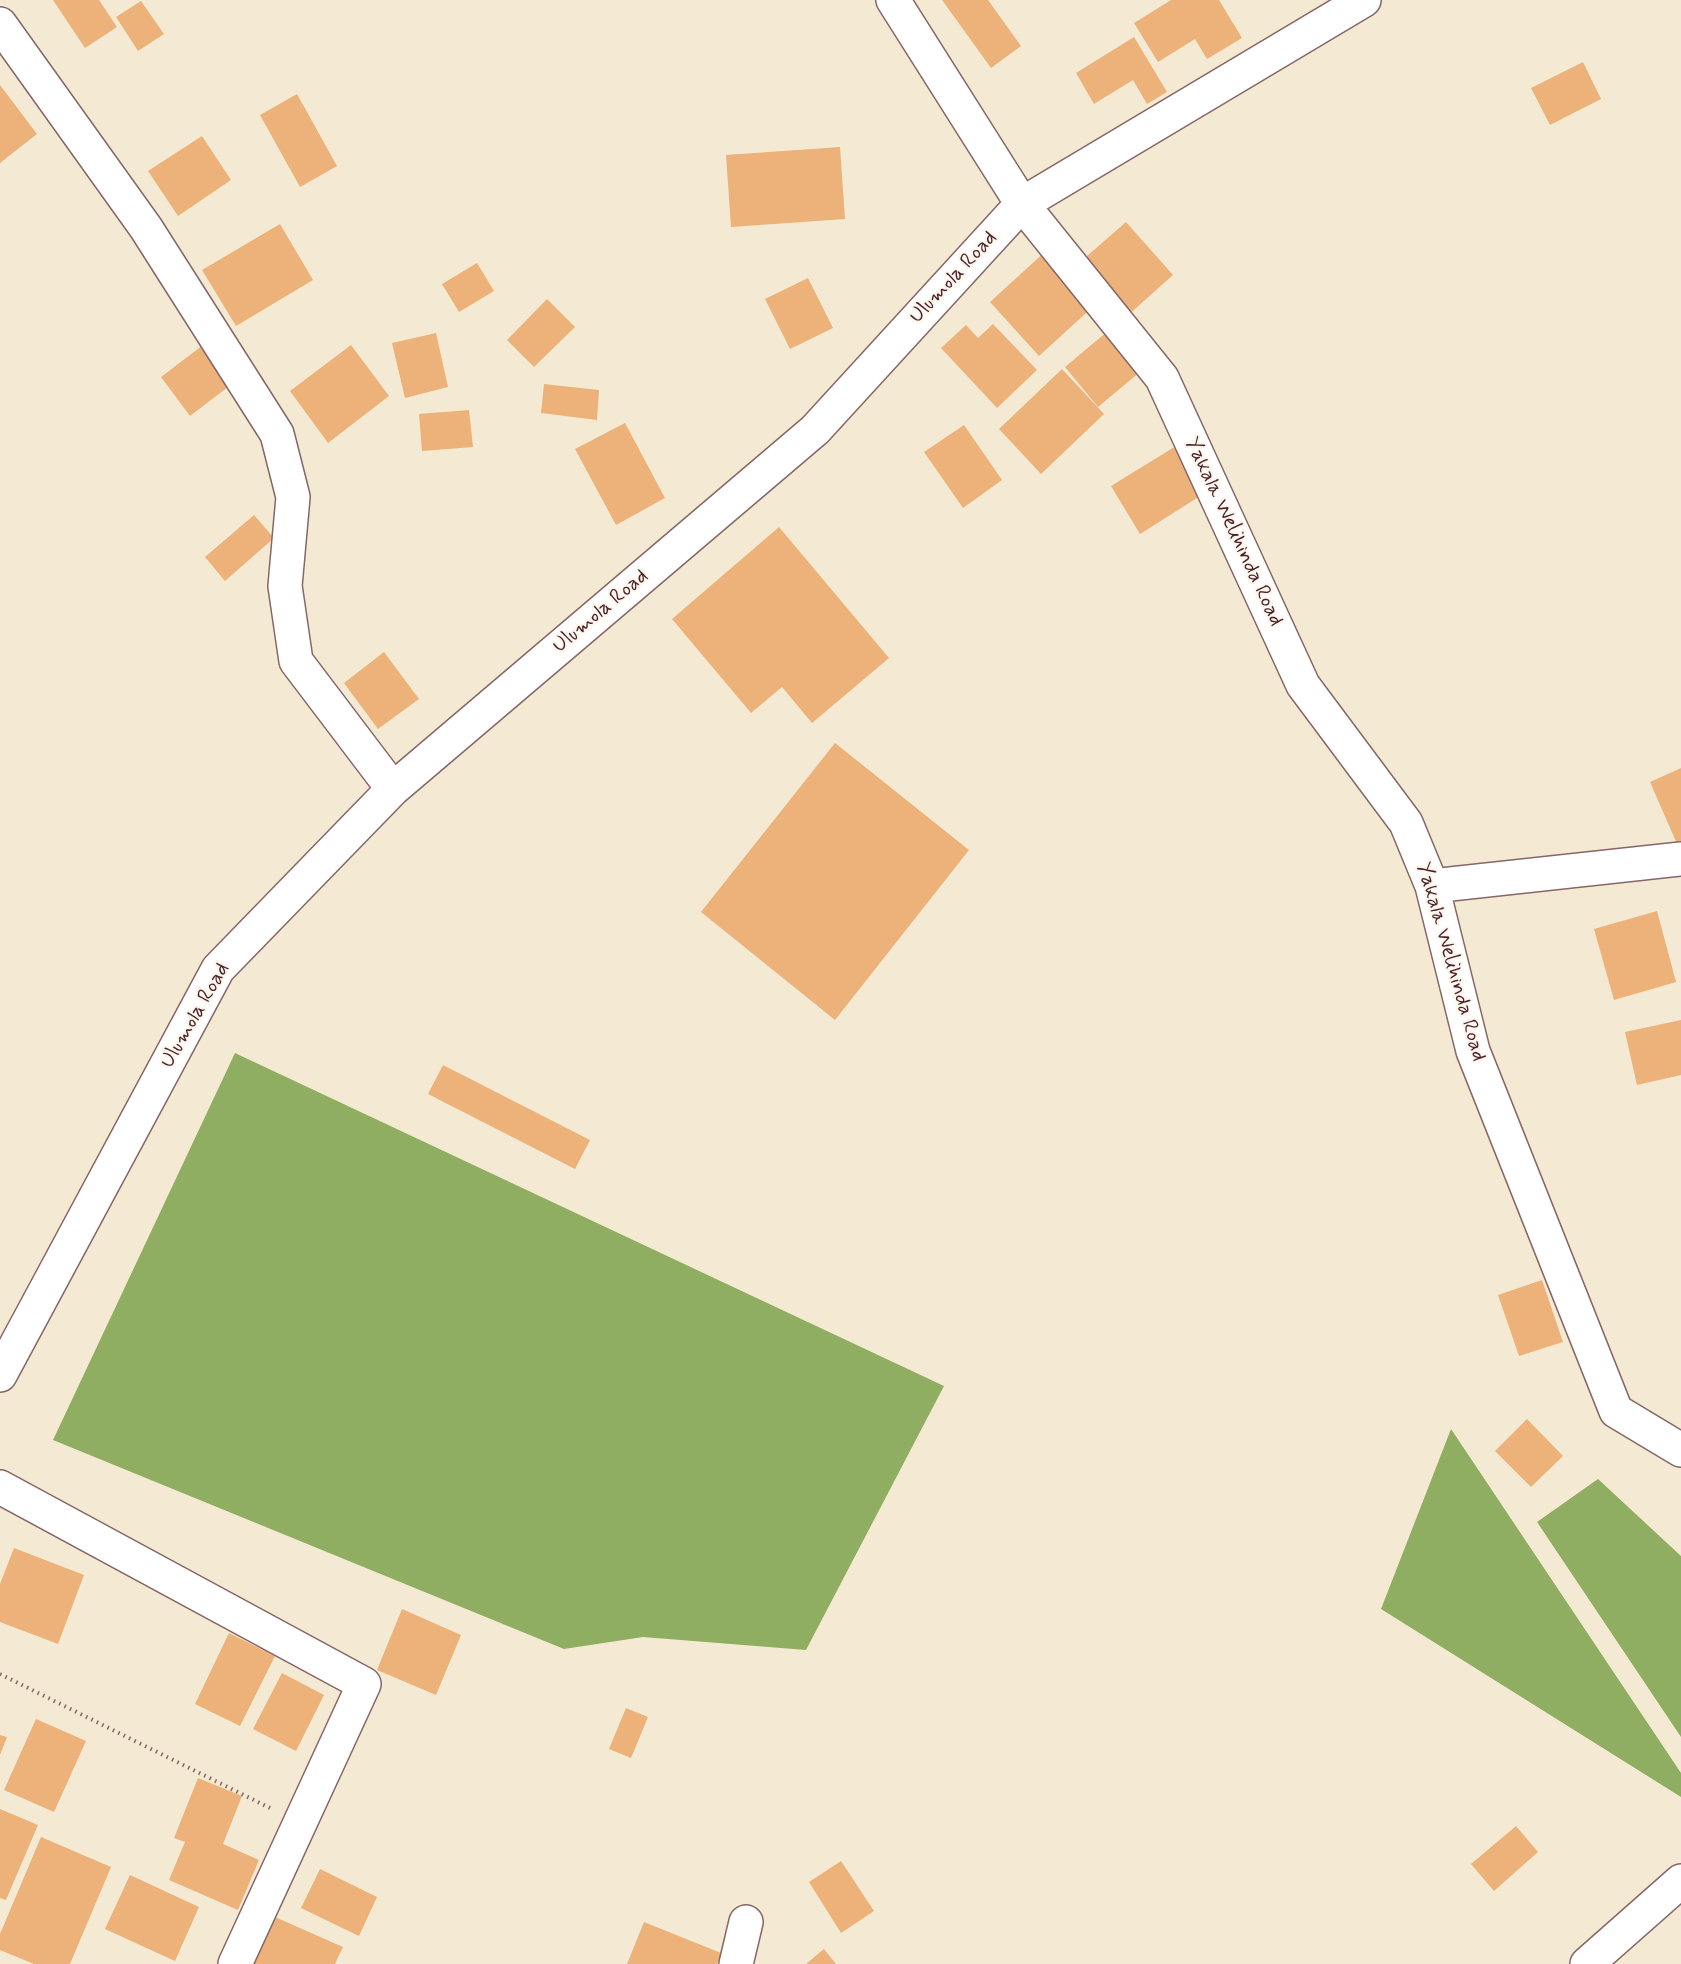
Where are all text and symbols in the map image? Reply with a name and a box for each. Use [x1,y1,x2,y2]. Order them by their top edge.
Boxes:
street label: Ulumola Road [905,227,1003,329]
street label: Yakala Welihinda Road [1178,433,1288,631]
street label: Ulumola Road [548,565,654,659]
street label: Yakala Welihinda Road [1410,860,1490,1064]
street label: Ulumola Road [156,959,236,1073]

